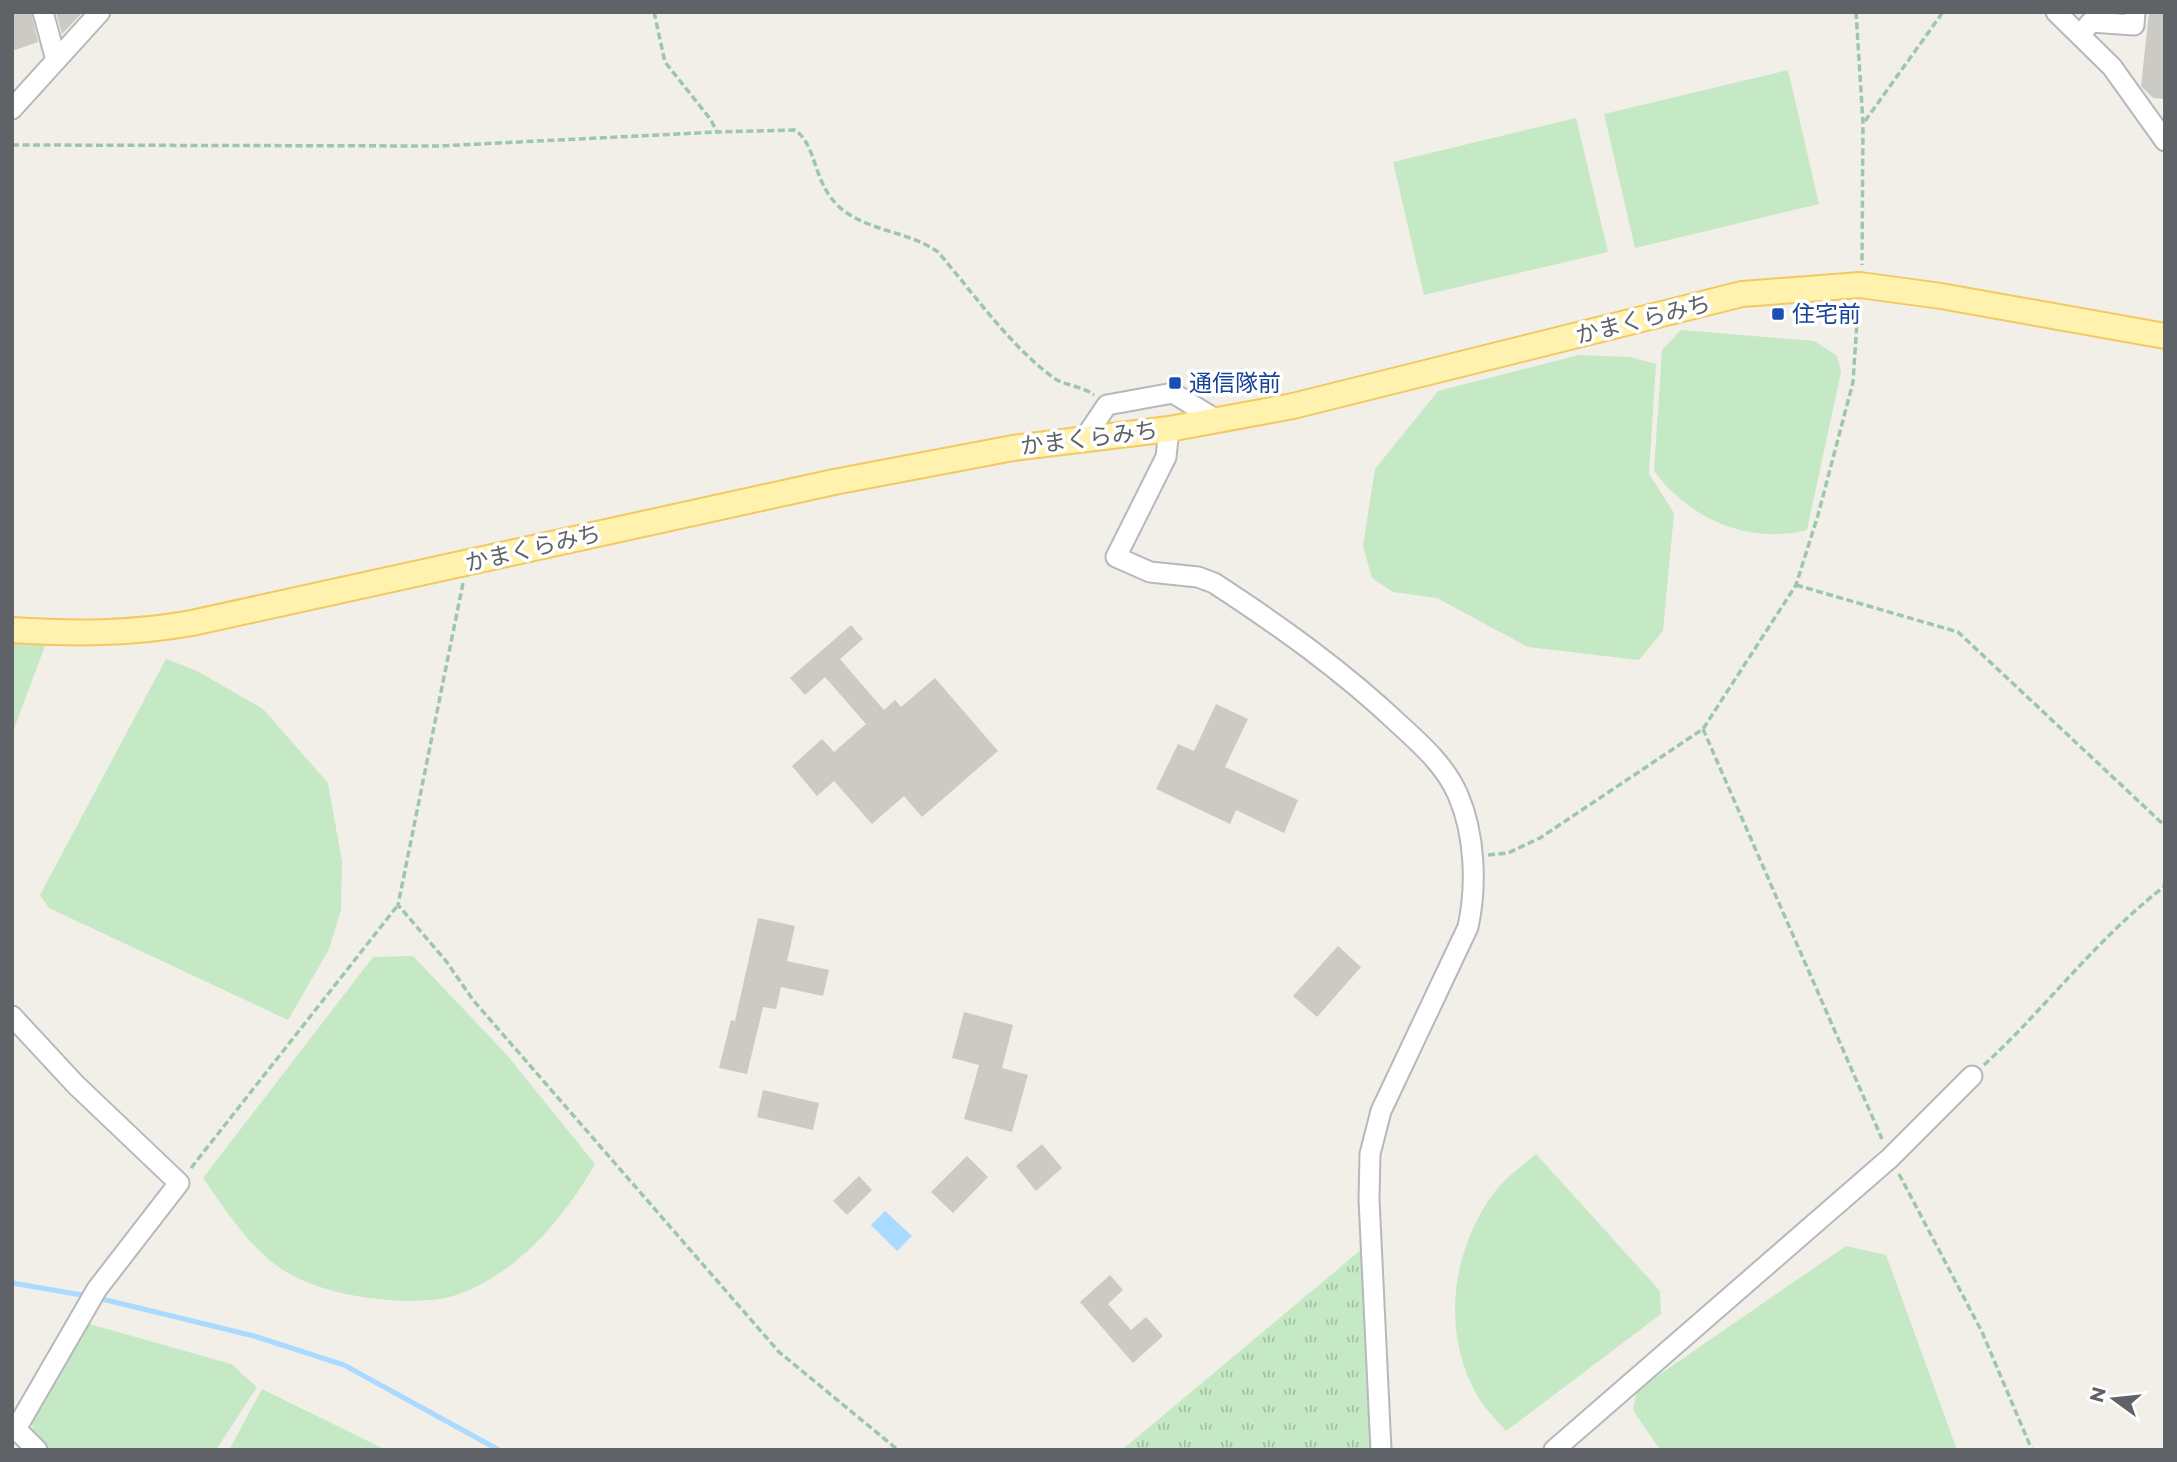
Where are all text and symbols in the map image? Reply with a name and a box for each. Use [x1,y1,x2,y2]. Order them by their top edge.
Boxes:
street label: かまくらみち [1573,289,1713,349]
place label: 住宅前 [1792,300,1861,328]
marker: 住宅前 [1770,306,1786,322]
place label: 通信隊前 [1189,369,1281,397]
marker: 通信隊前 [1167,375,1183,391]
street label: かまくらみち [1019,416,1159,460]
street label: かまくらみち [463,519,603,577]
north arrow [2079,1364,2149,1434]
text: N [2085,1384,2111,1405]

